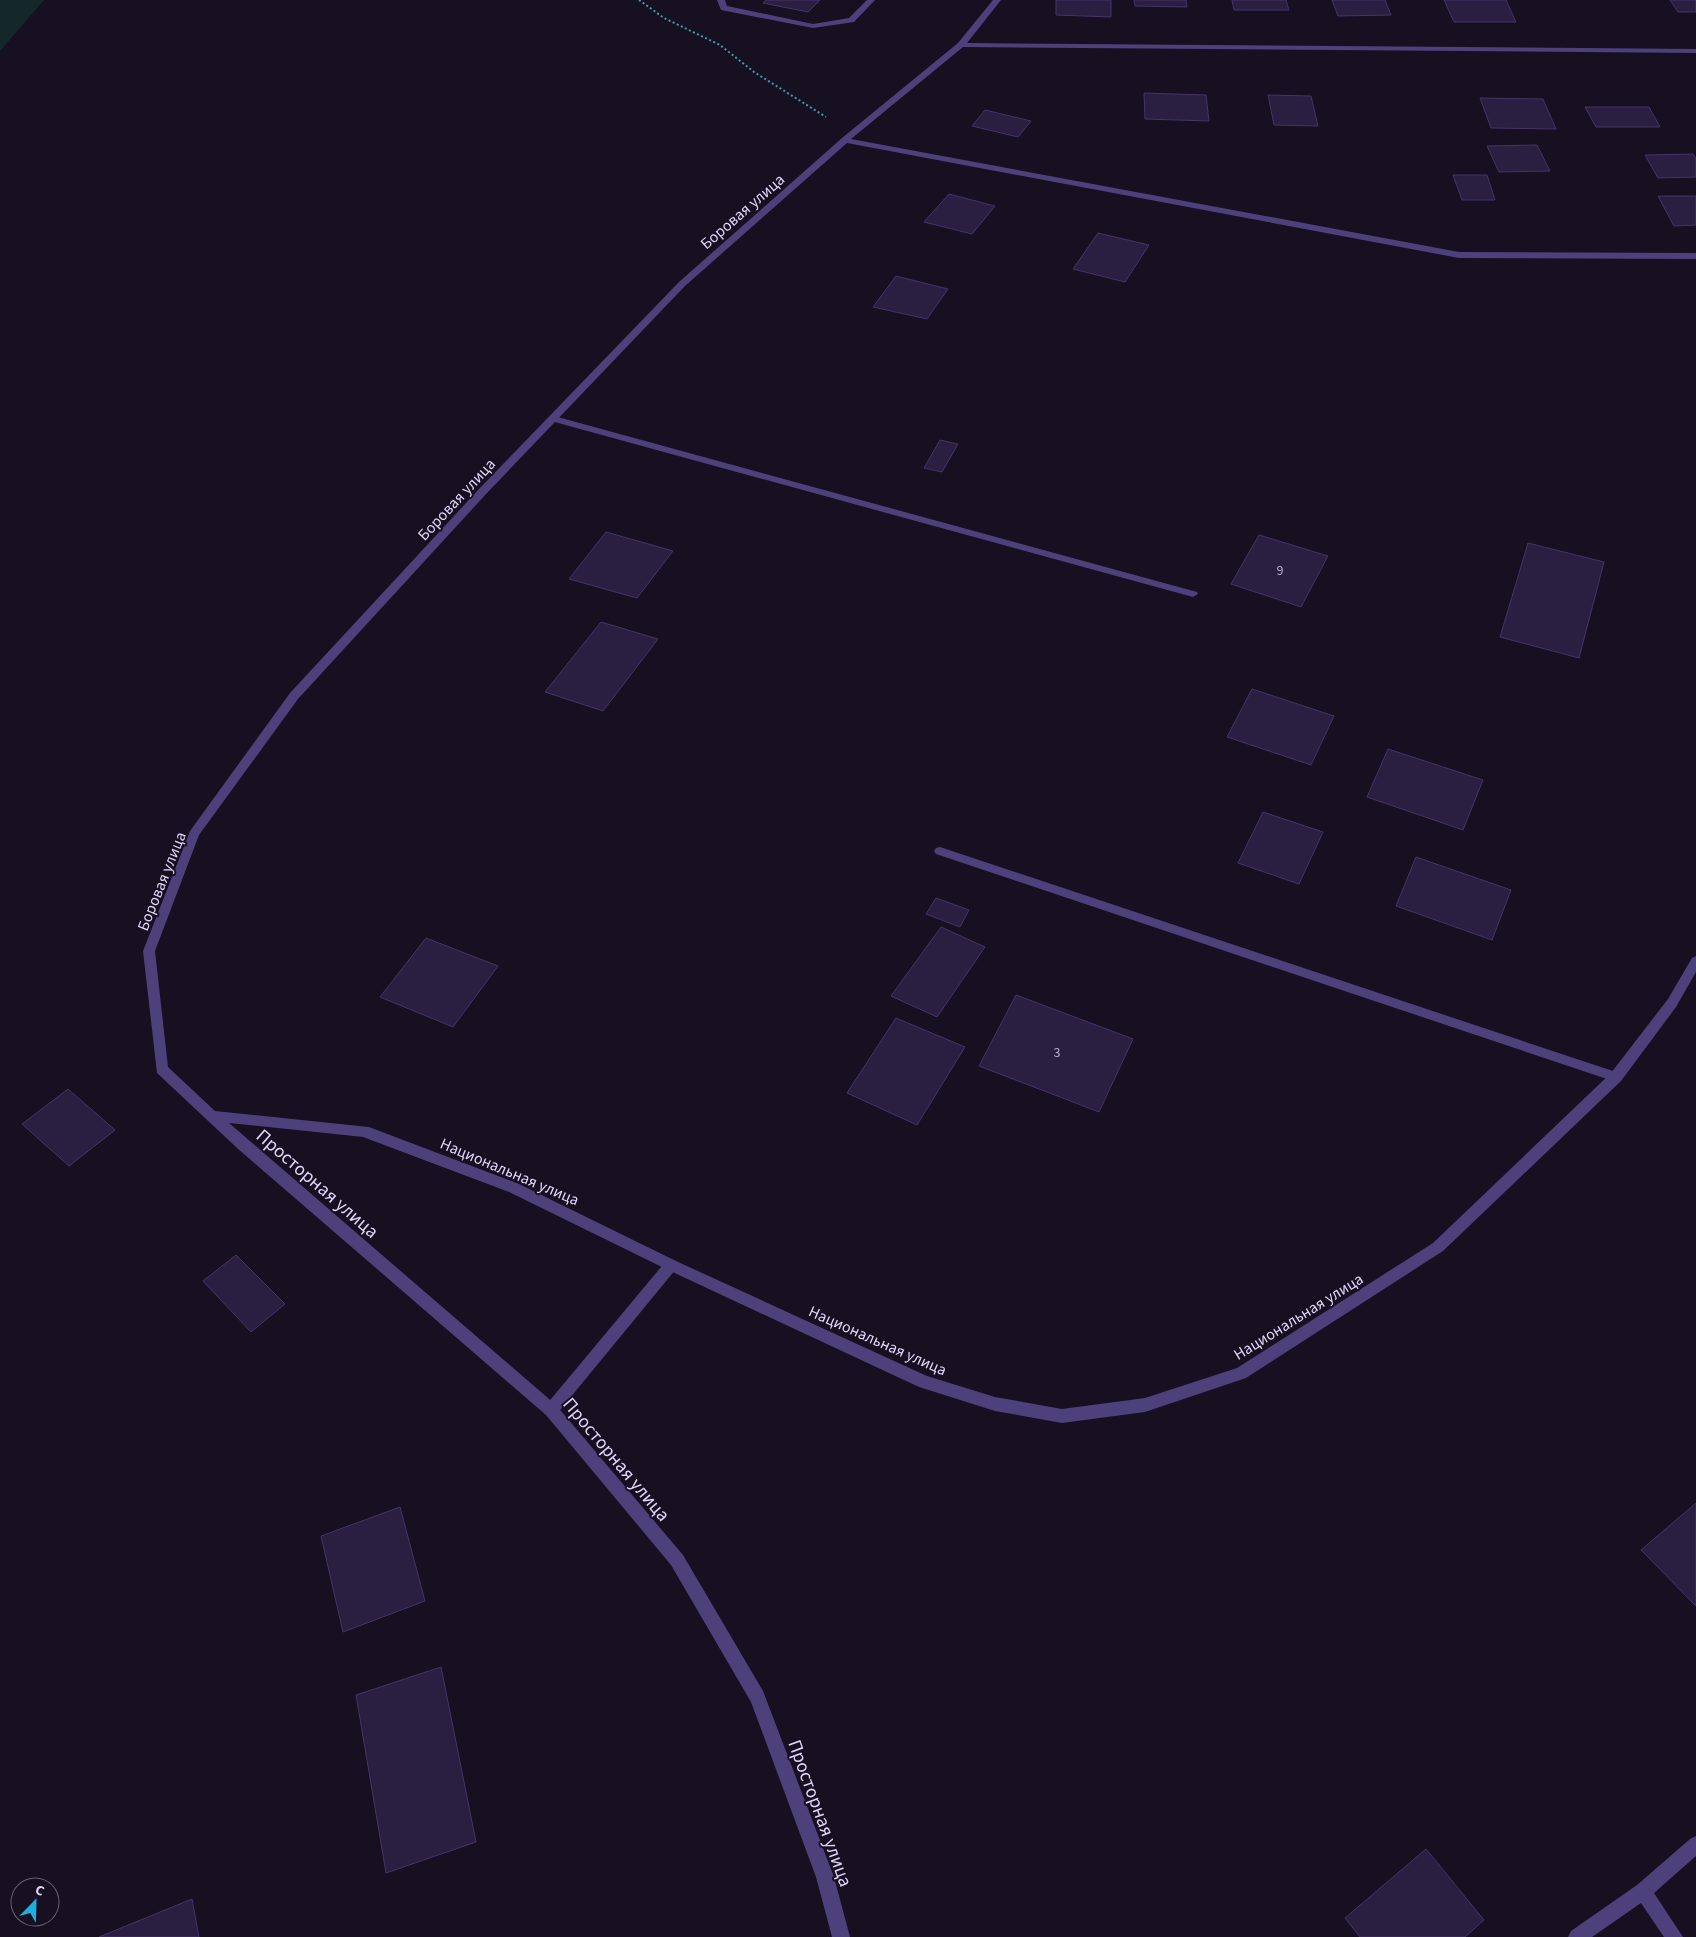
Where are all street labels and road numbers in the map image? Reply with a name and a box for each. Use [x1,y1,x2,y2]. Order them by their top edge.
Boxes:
street label: Боровая улица [696,169,790,255]
street label: Боровая улица [413,454,501,546]
street label: Боровая улица [132,829,192,934]
street label: Просторная улица [250,1123,384,1245]
street label: Национальная улица [437,1133,582,1211]
street label: Национальная улица [1230,1268,1368,1366]
street label: Национальная улица [805,1301,950,1381]
street label: Просторная улица [556,1392,676,1528]
street label: Просторная улица [780,1736,859,1891]

